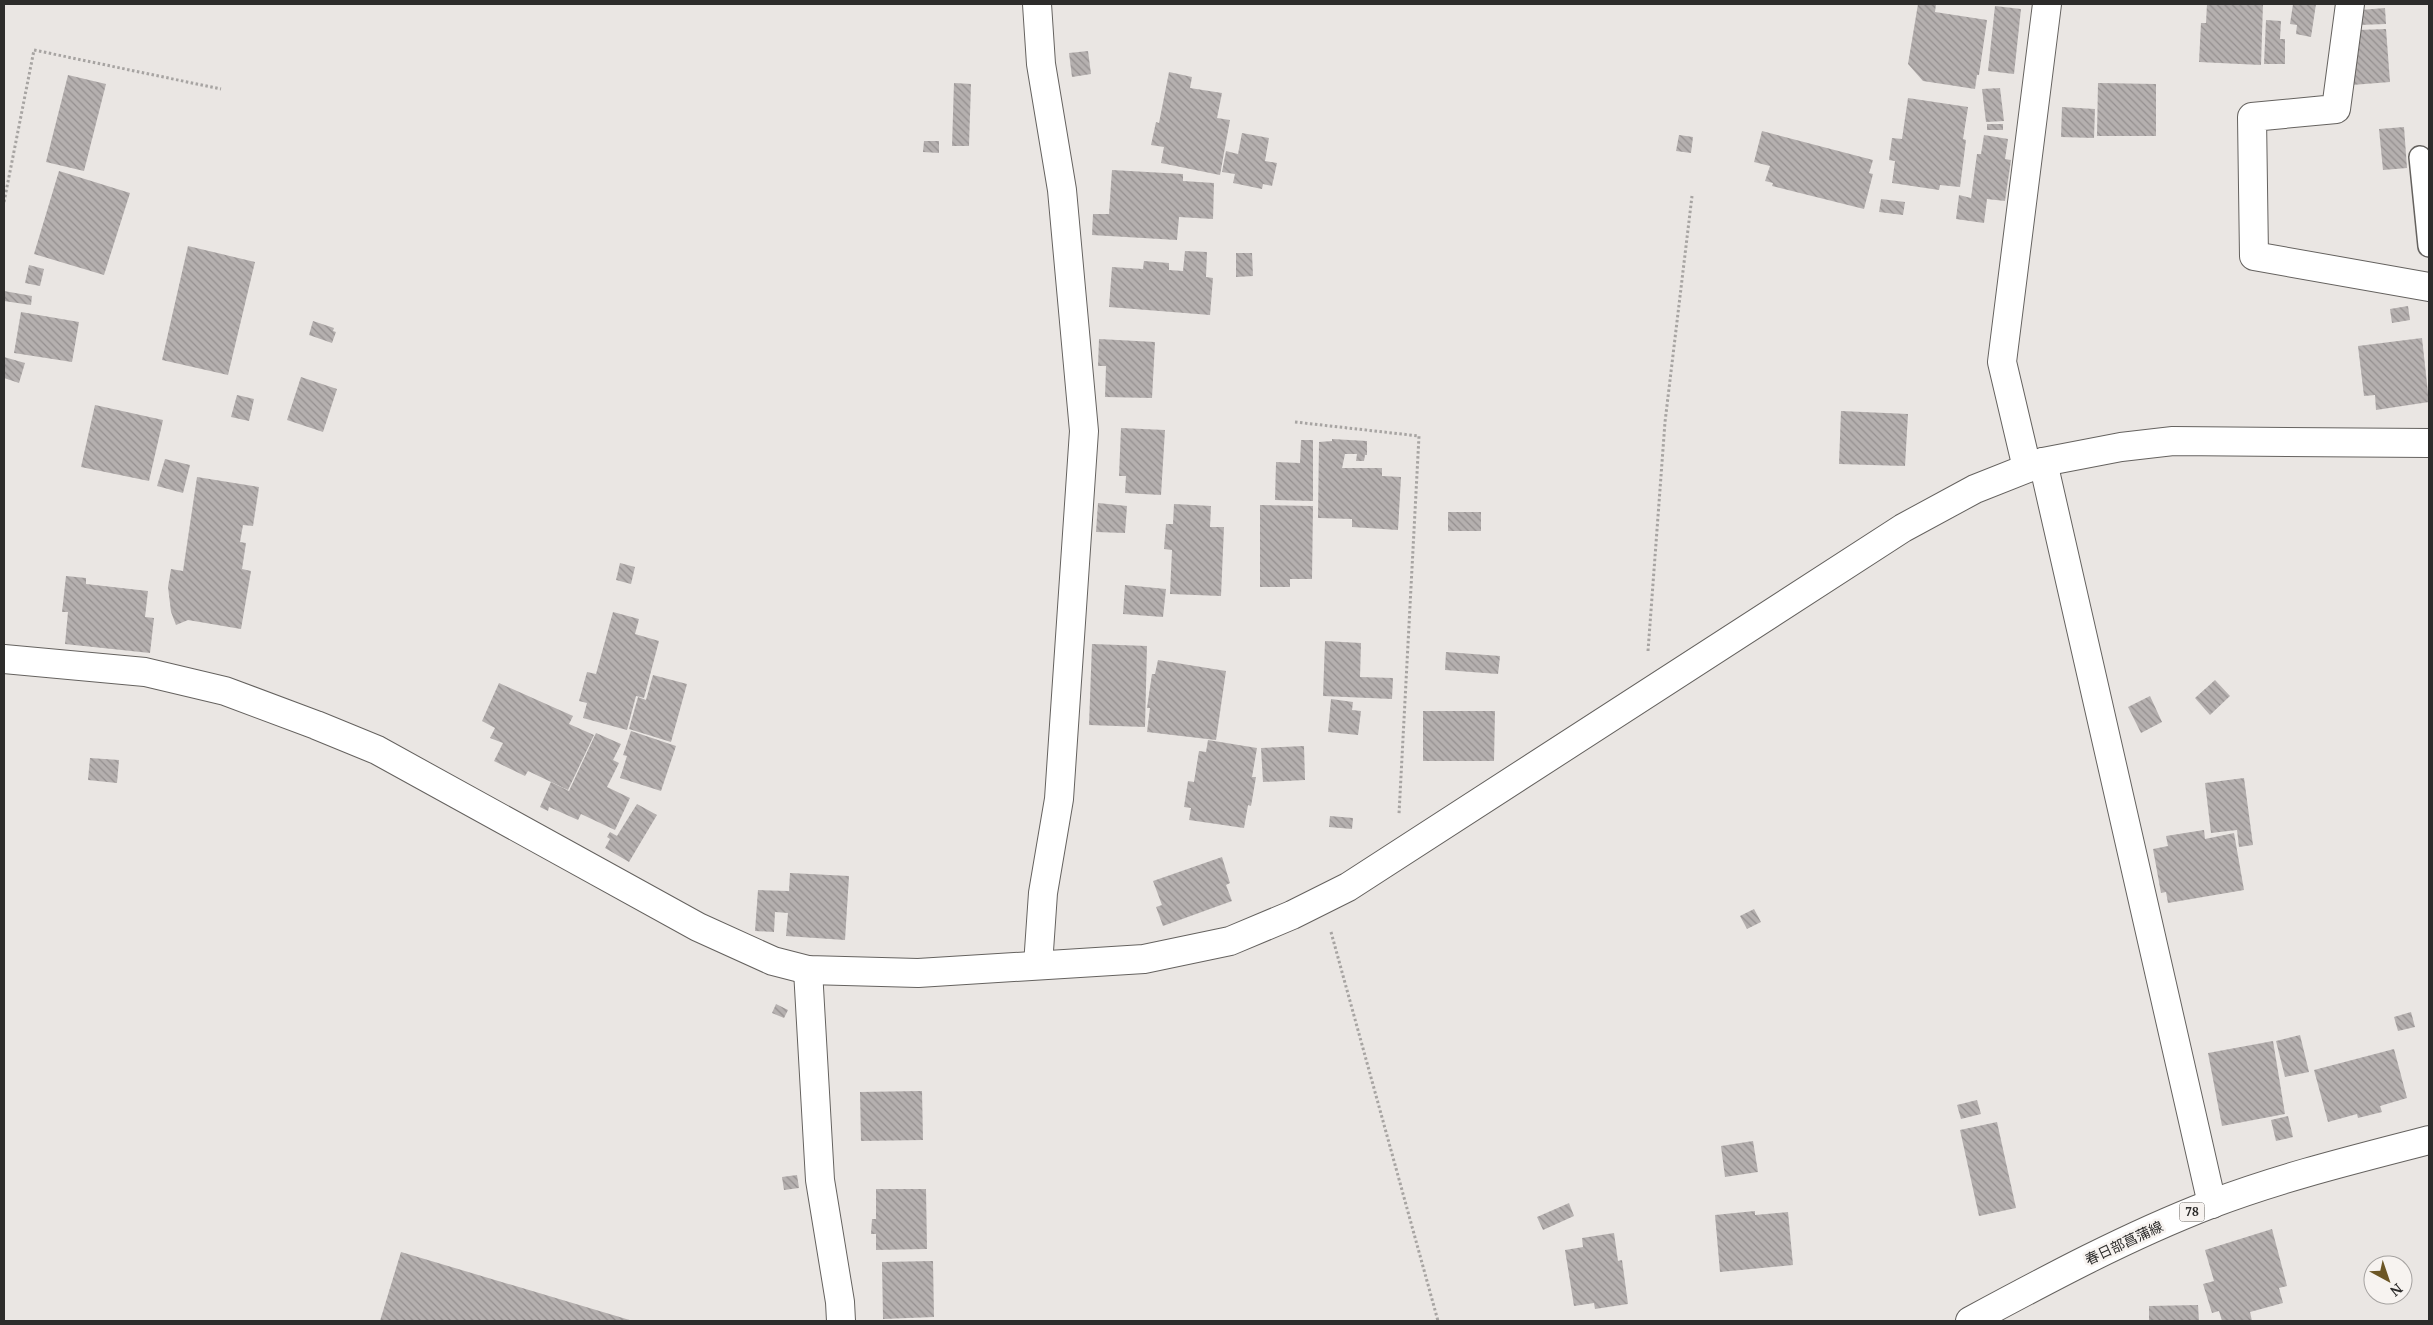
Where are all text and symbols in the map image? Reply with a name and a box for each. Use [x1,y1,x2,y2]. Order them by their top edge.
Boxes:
road number: 78 [2180,1202,2204,1222]
street label: 春日部菖蒲線 [2082,1216,2166,1269]
north arrow [2363,1255,2413,1305]
text: N [2386,1280,2407,1301]

